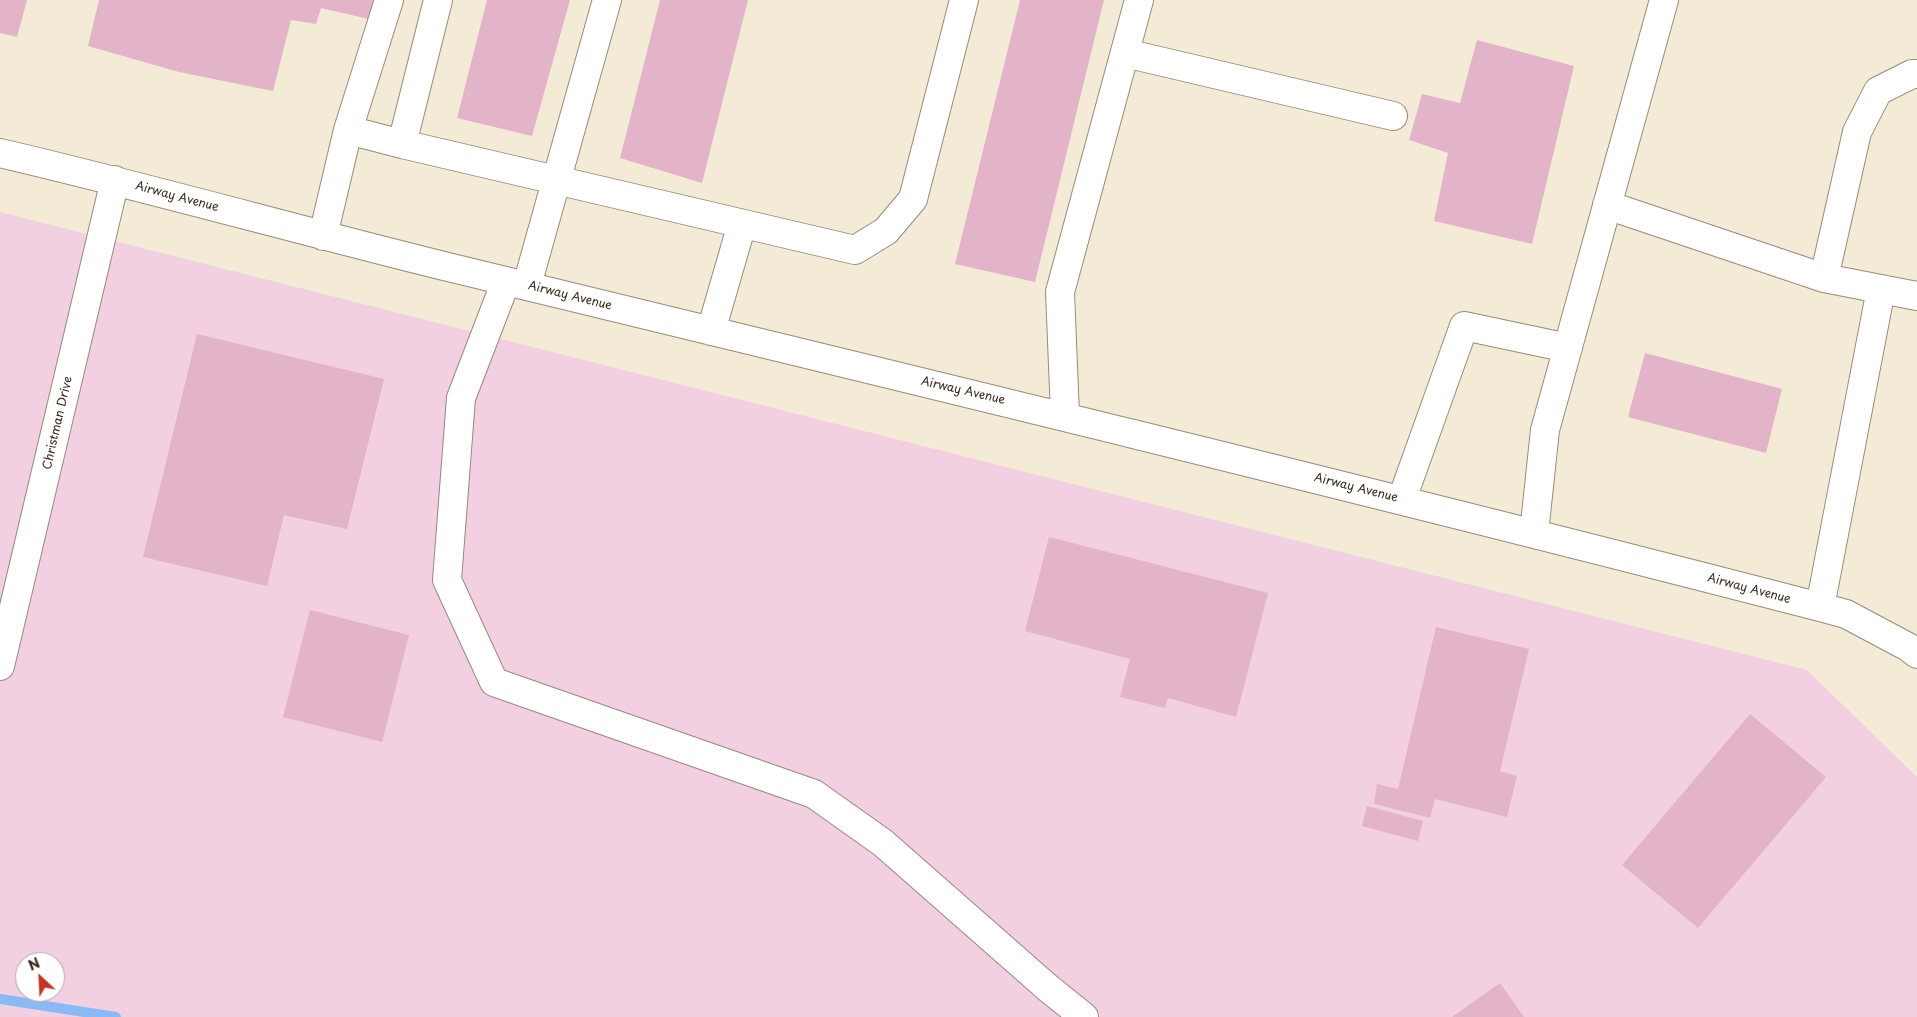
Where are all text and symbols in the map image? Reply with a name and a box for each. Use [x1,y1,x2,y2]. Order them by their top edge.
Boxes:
street label: Airway Avenue [134,179,220,215]
street label: Airway Avenue [527,279,613,313]
street label: Airway Avenue [920,374,1006,408]
street label: Christman Drive [40,375,76,471]
street label: Airway Avenue [1313,471,1399,505]
street label: Airway Avenue [1706,571,1792,607]
north arrow [15,952,65,1002]
text: N [24,952,43,976]

